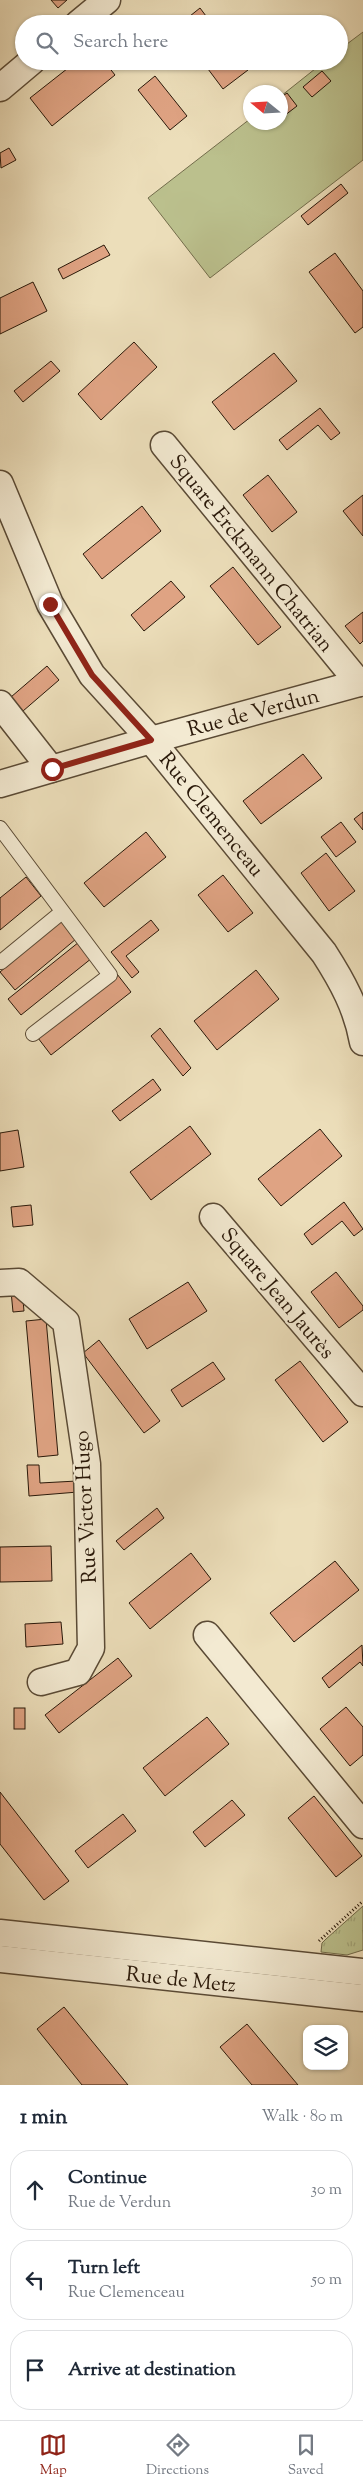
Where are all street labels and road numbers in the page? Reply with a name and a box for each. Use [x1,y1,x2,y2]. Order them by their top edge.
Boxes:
street label: Square Erckmann Chatrian [161,449,340,660]
street label: Rue de Verdun [184,682,323,746]
street label: Rue Clemenceau [151,746,270,884]
street label: Square Jean Jaurès [212,1222,341,1367]
street label: Rue Victor Hugo [68,1430,106,1584]
street label: Rue de Metz [124,1960,237,2002]

